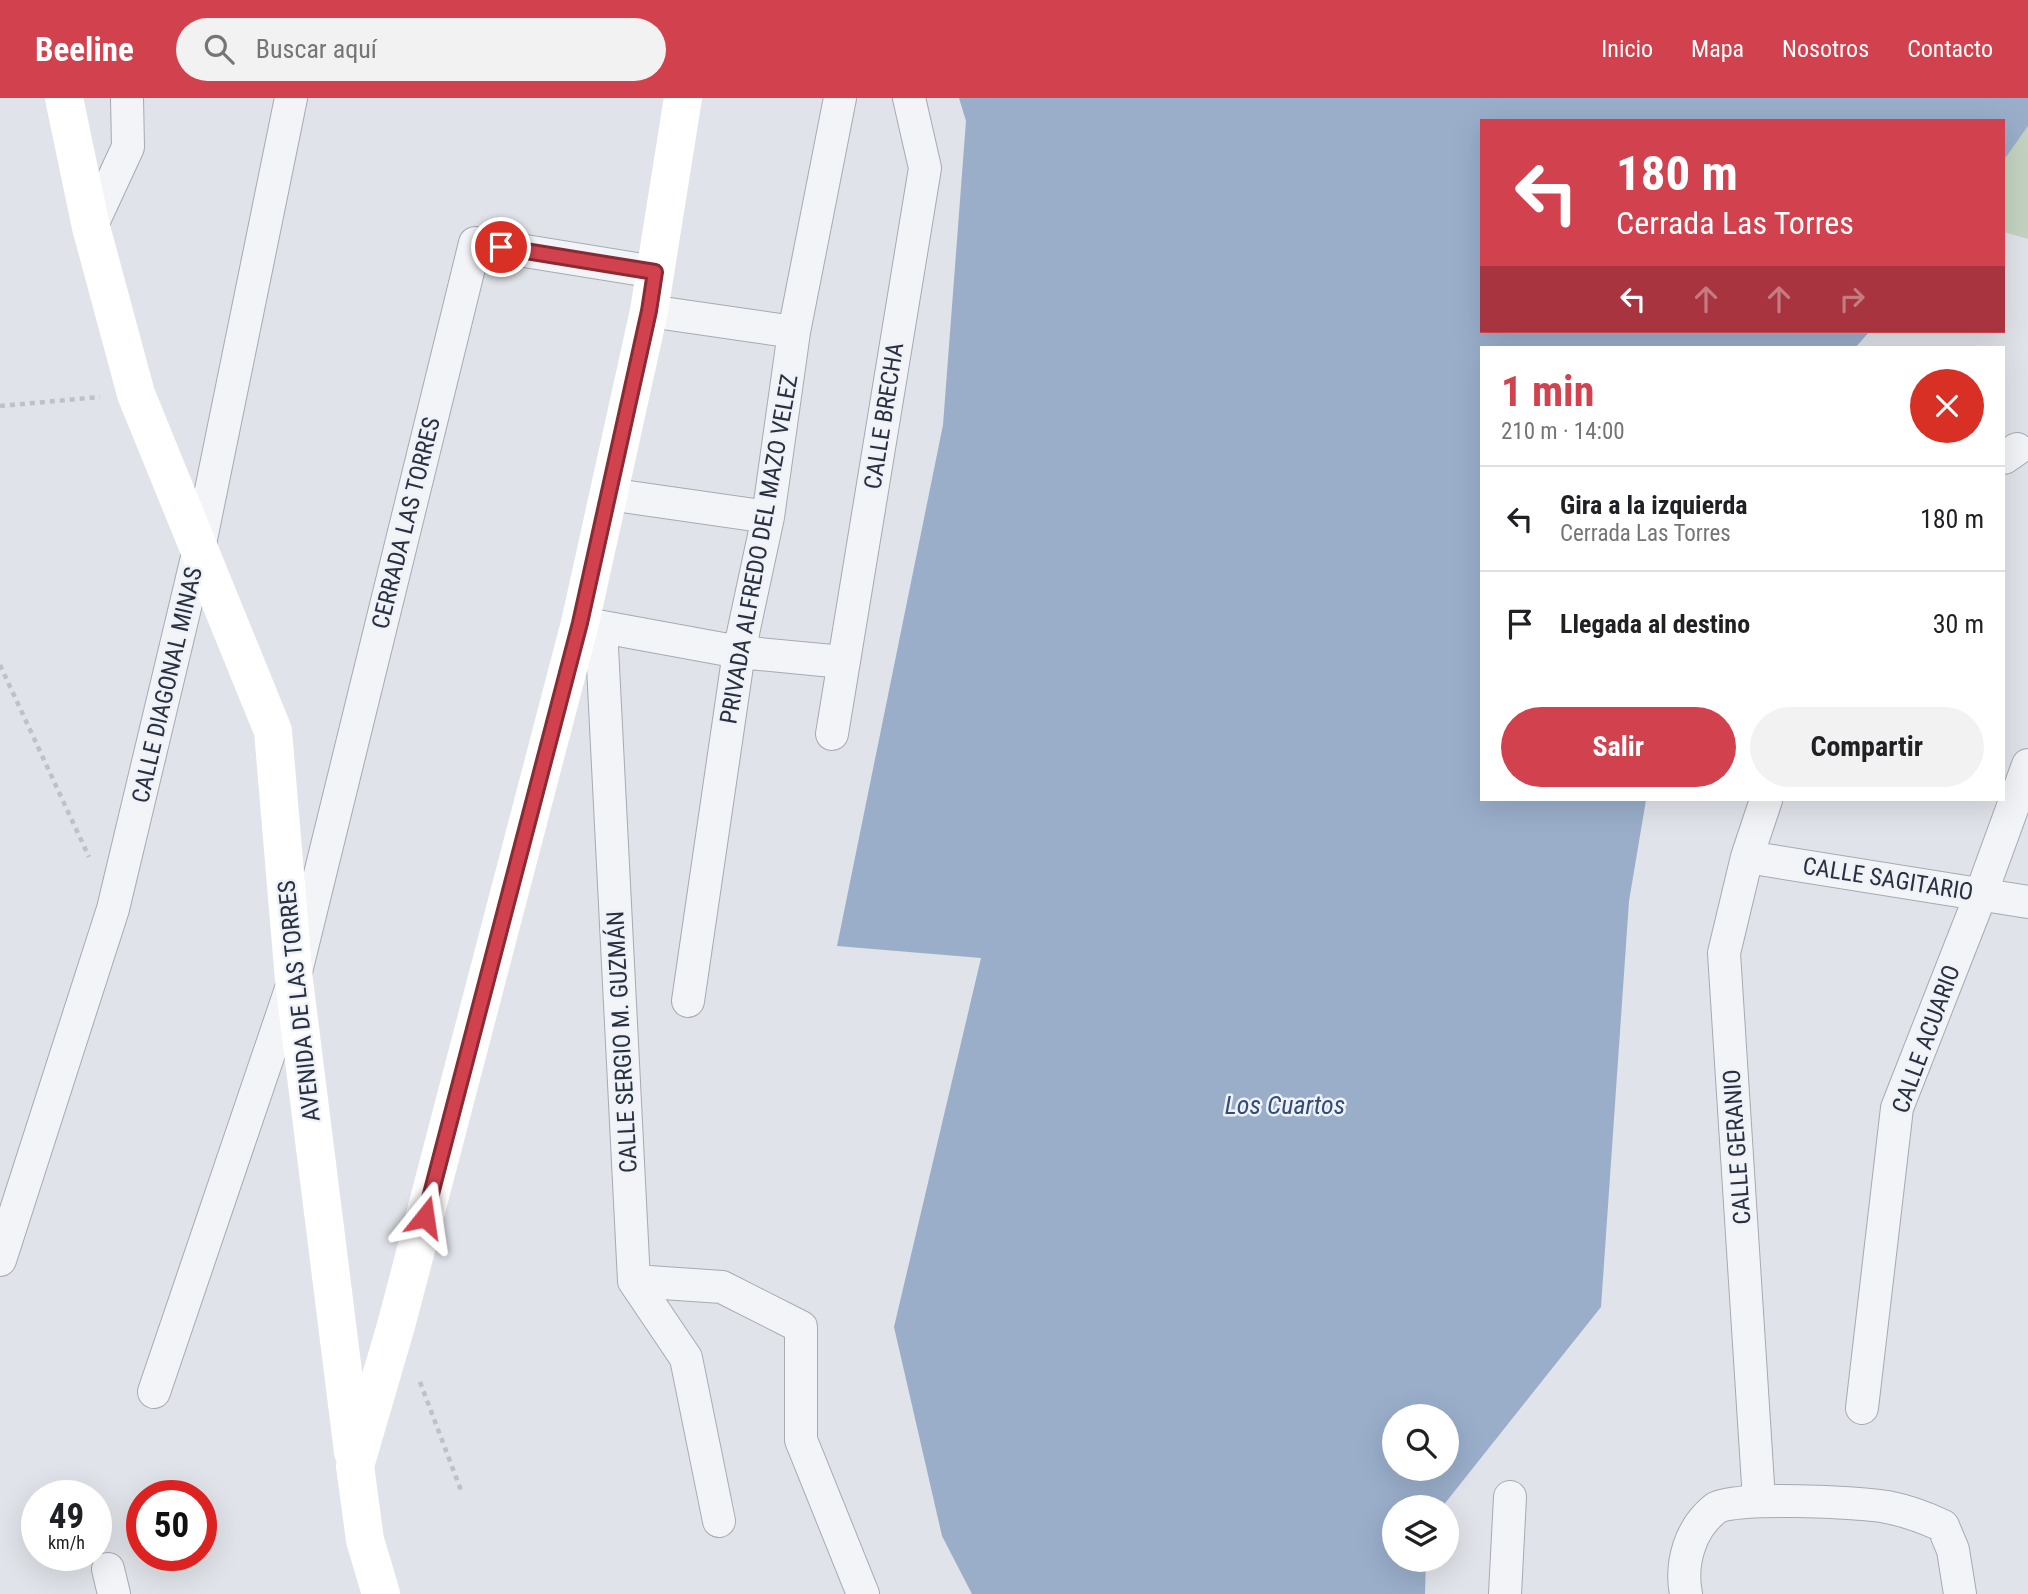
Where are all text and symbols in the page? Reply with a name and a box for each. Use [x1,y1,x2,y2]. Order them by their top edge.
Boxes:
search box [176,18,666,81]
text: Beeline [35,30,134,69]
icon: search [200,30,238,68]
text: Buscar aquí [256,34,377,64]
text: Inicio [1601,35,1653,63]
text: Mapa [1691,35,1744,63]
text: Nosotros [1782,35,1869,63]
text: Contacto [1907,35,1993,63]
text: 180 m [1616,145,1738,202]
icon: left [1501,147,1592,238]
text: Cerrada Las Torres [1616,204,1854,242]
pin [471,217,531,277]
icon: arrive [482,228,520,266]
icon: left [1614,280,1652,318]
icon: ahead [1687,280,1725,318]
icon: ahead [1760,280,1798,318]
icon: right [1833,280,1871,318]
street label: CALLE BRECHA [859,341,909,491]
text: 1 min [1501,367,1594,416]
button: close [1910,369,1984,443]
street label: PRIVADA ALFREDO DEL MAZO VELEZ [714,372,804,726]
street label: CERRADA LAS TORRES [366,414,446,632]
text: 210 m · 14:00 [1501,418,1625,445]
text: Gira a la izquierda [1560,490,1748,520]
icon: left [1501,500,1539,538]
text: 180 m [1920,504,1984,534]
text: Cerrada Las Torres [1560,520,1731,547]
street label: CALLE DIAGONAL MINAS [126,564,208,806]
icon: arrive [1501,605,1539,643]
text: Llegada al destino [1560,609,1750,639]
text: 30 m [1933,609,1984,639]
button: Salir [1501,707,1736,787]
button: Compartir [1750,707,1984,787]
street label: CALLE SAGITARIO [1801,852,1975,906]
street label: AVENIDA DE LAS TORRES [272,879,326,1123]
street label: CALLE SERGIO M. GUZMÁN [601,910,643,1174]
street label: CALLE ACUARIO [1886,961,1966,1117]
street label: CALLE GERANIO [1718,1068,1756,1226]
water label: Los Cuartos [1225,1090,1345,1120]
position arrow [388,1180,462,1254]
map controls [1382,1404,1459,1572]
button: search [1382,1404,1459,1481]
speed limit sign: 50 [126,1480,217,1571]
button: layers [1382,1495,1459,1572]
text: 49 [49,1496,84,1537]
text: km/h [48,1532,85,1553]

